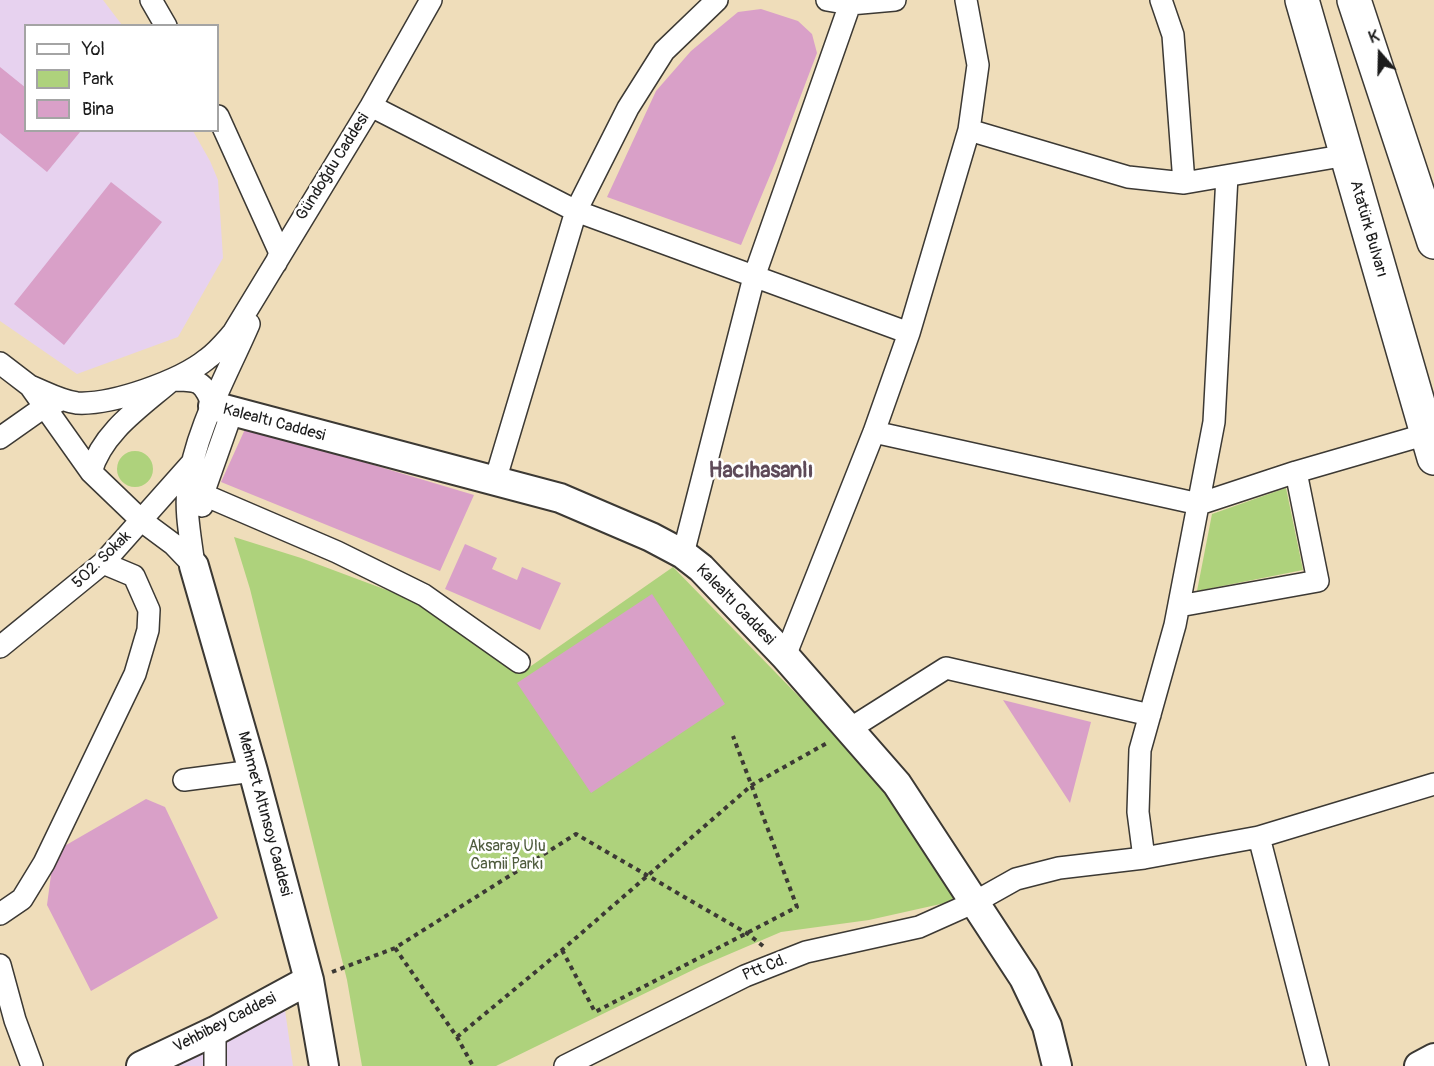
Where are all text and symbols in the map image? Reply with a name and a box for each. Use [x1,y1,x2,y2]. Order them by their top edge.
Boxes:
legend [24,24,219,132]
north arrow [1350,24,1410,84]
text: K [1366,26,1382,48]
text: Yol [82,38,105,61]
text: Park [82,68,114,91]
text: Bina [82,98,114,121]
street label: Gündoğdu Caddesi [292,110,374,224]
street label: Atatürk Bulvarı [1345,178,1391,280]
street label: Kalealtı Caddesi [221,400,327,446]
district label: Hacıhasanlı [709,458,813,484]
street label: 502. Sokak [69,527,135,593]
street label: Kalealtı Caddesi [692,560,778,650]
street label: Mehmet Altınsoy Caddesi [233,730,295,898]
park label: Aksaray Ulu Camii Parkı [468,837,546,875]
street label: Ptt Cd. [740,950,790,986]
street label: Vehbibey Caddesi [170,989,280,1057]

